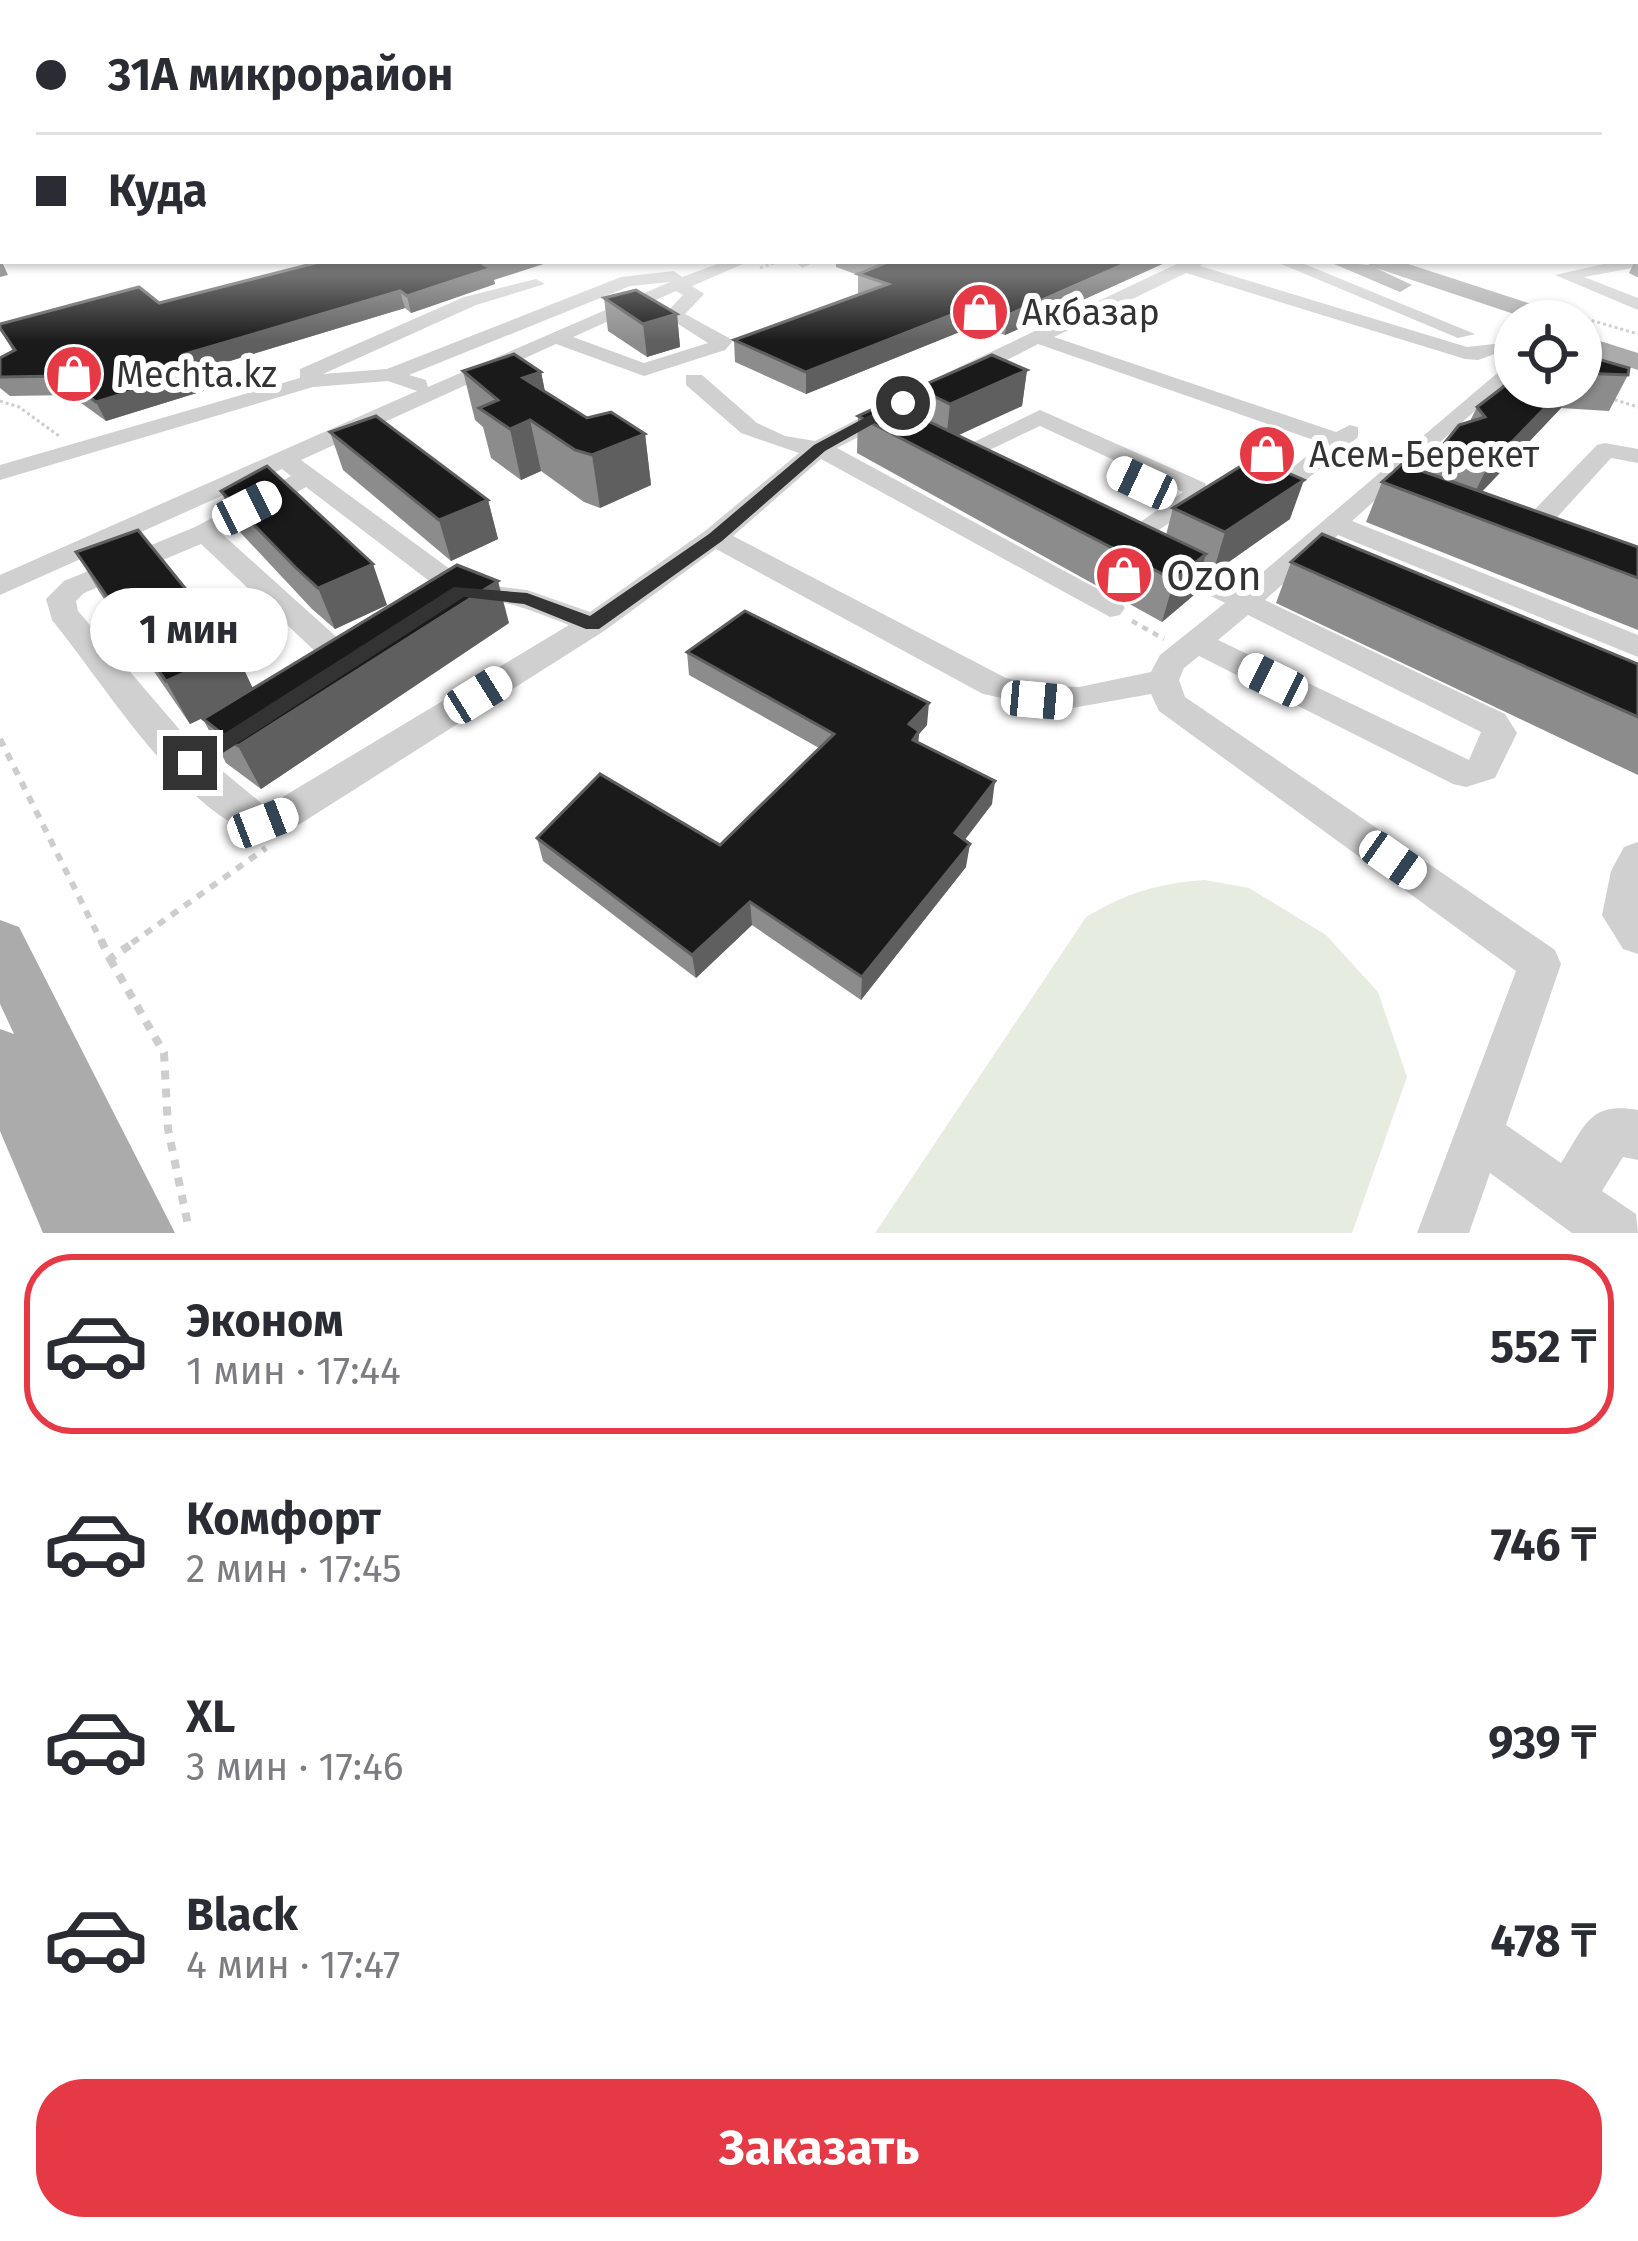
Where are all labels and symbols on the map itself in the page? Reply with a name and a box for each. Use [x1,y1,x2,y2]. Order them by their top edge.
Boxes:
shop icon: Акбазар [949,281,1011,343]
place label: Акбазар [1022,291,1160,335]
shop icon: Mechta.kz [43,343,105,405]
place label: Mechta.kz [116,353,277,397]
route start [876,376,930,430]
shop icon: Асем-Берекет [1236,423,1298,485]
place label: Асем-Берекет [1309,433,1540,477]
car [1102,451,1182,515]
car [207,476,287,540]
shop icon: Ozon [1093,544,1155,606]
place label: Ozon [1166,551,1262,601]
callout: 1 мин [91,589,289,673]
car [1233,648,1313,712]
car [438,661,518,729]
car [1000,679,1074,721]
route end [163,736,217,790]
car [223,793,303,853]
car [1353,825,1433,895]

